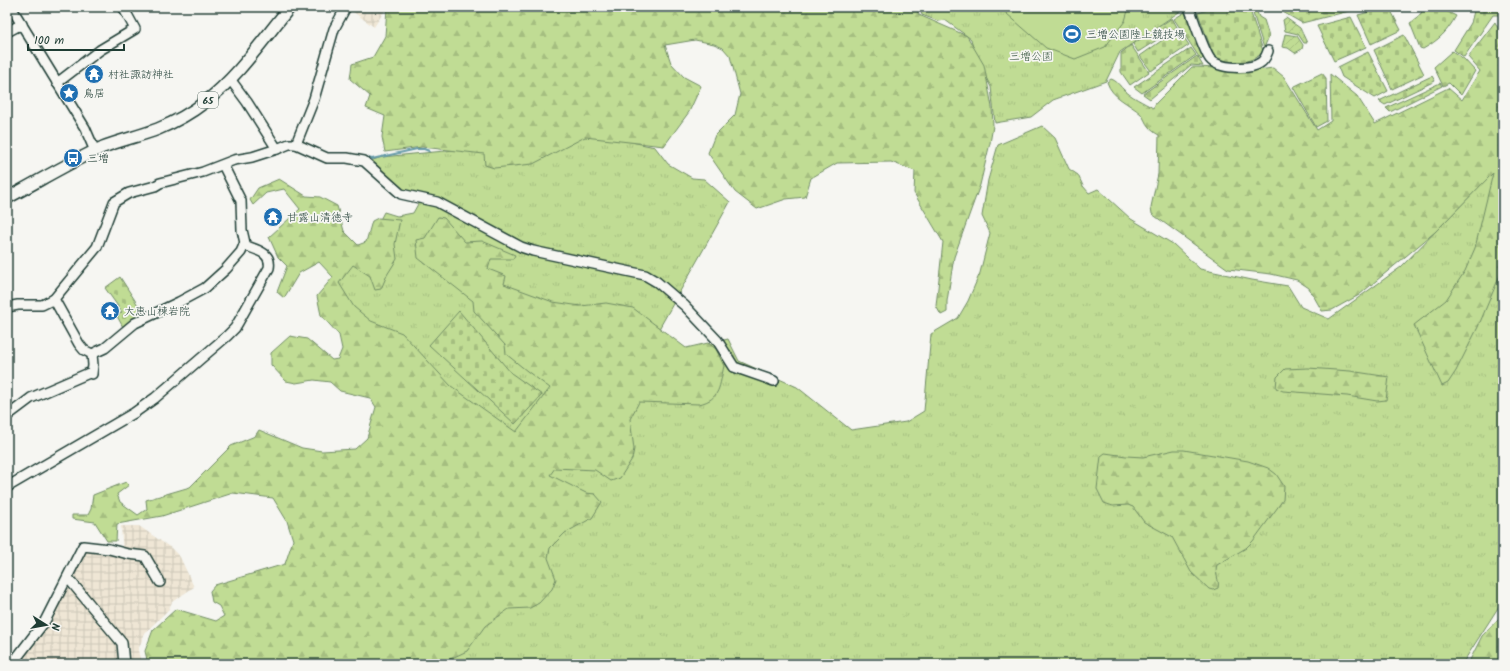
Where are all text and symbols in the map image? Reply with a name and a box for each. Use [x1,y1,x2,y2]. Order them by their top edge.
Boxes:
sports icon: 三増公園陸上競技場 [1061,23,1083,45]
scale bar [28,26,124,52]
place label: 三増公園陸上競技場 [1086,26,1185,44]
text: 100 m [34,31,65,50]
park label: 三増公園 [1009,48,1053,66]
temple icon: 村社諏訪神社 [83,63,105,85]
place label: 村社諏訪神社 [108,66,174,84]
place icon: 鳥居 [58,82,80,104]
place label: 鳥居 [83,85,105,103]
road number: 65 [198,92,218,108]
bus stop icon: 三増 [62,147,84,169]
place label: 三増 [87,150,109,168]
temple icon: 甘露山清徳寺 [262,206,284,228]
place label: 甘露山清徳寺 [287,209,353,227]
temple icon: 大恵山棟岩院 [99,300,121,322]
place label: 大恵山棟岩院 [124,303,190,321]
north arrow [26,605,66,645]
text: N [45,622,64,632]

